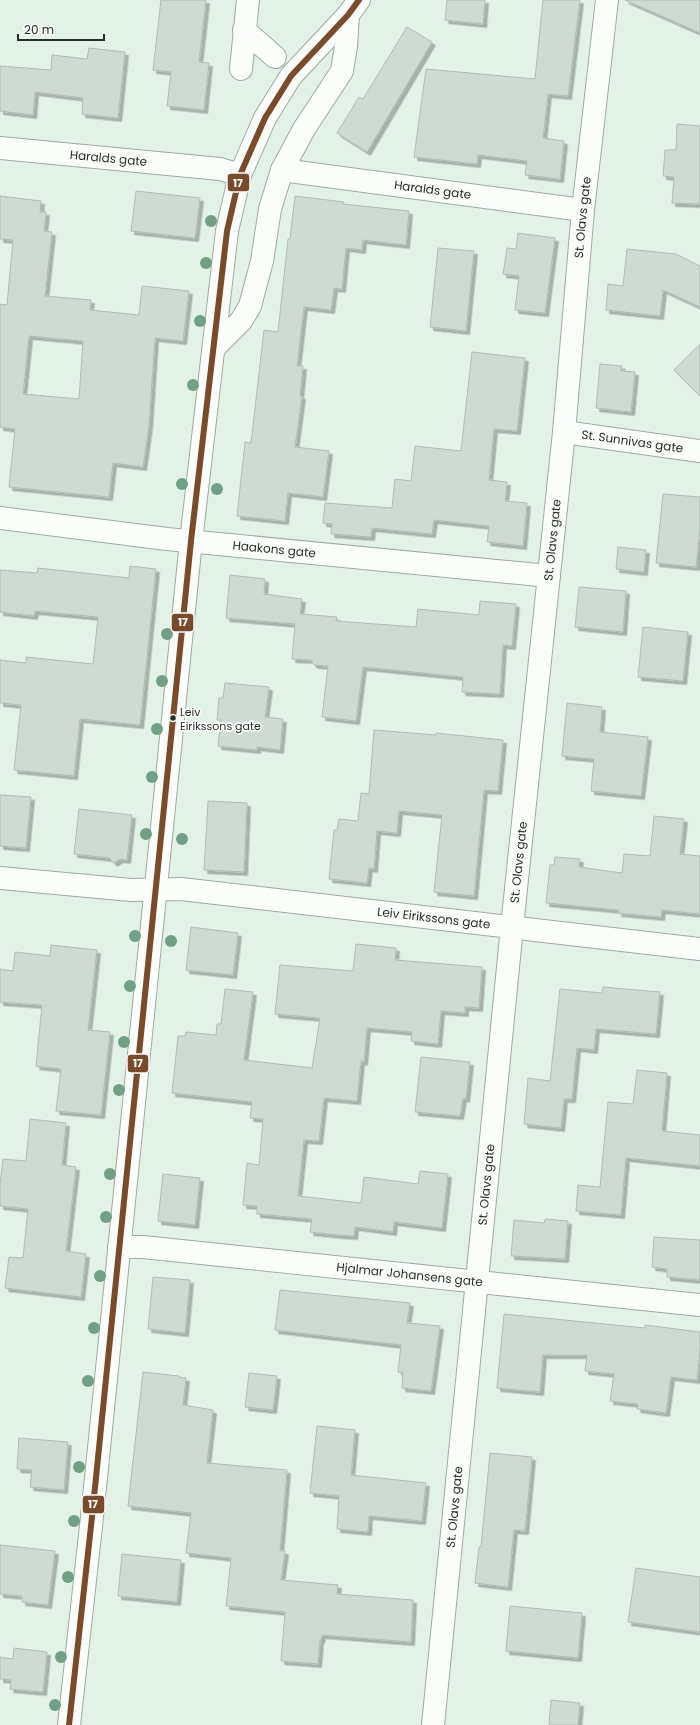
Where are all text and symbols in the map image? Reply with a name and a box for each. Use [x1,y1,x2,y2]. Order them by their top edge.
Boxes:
scale bar [18,16,104,42]
text: 20 m [24,21,54,38]
street label: Haralds gate [69,146,148,170]
line badge: 17 [227,173,250,192]
text: 17 [233,175,243,191]
street label: Haralds gate [393,176,472,203]
street label: St. Olavs gate [570,176,595,259]
street label: St. Sunnivas gate [580,426,684,457]
street label: St. Olavs gate [539,498,565,582]
street label: Haakons gate [232,536,317,561]
line badge: 17 [171,613,194,632]
text: 17 [178,614,188,630]
place label: Leiv Eirikssons gate [180,704,261,734]
marker: Leiv Eirikssons gate [168,713,178,723]
street label: St. Olavs gate [506,821,531,904]
street label: Leiv Eirikssons gate [376,903,491,933]
line badge: 17 [127,1054,149,1073]
text: 17 [133,1055,143,1071]
street label: St. Olavs gate [473,1143,498,1226]
street label: Hjalmar Johansens gate [336,1258,484,1290]
street label: St. Olavs gate [442,1465,467,1549]
line badge: 17 [82,1495,105,1514]
text: 17 [88,1496,98,1512]

